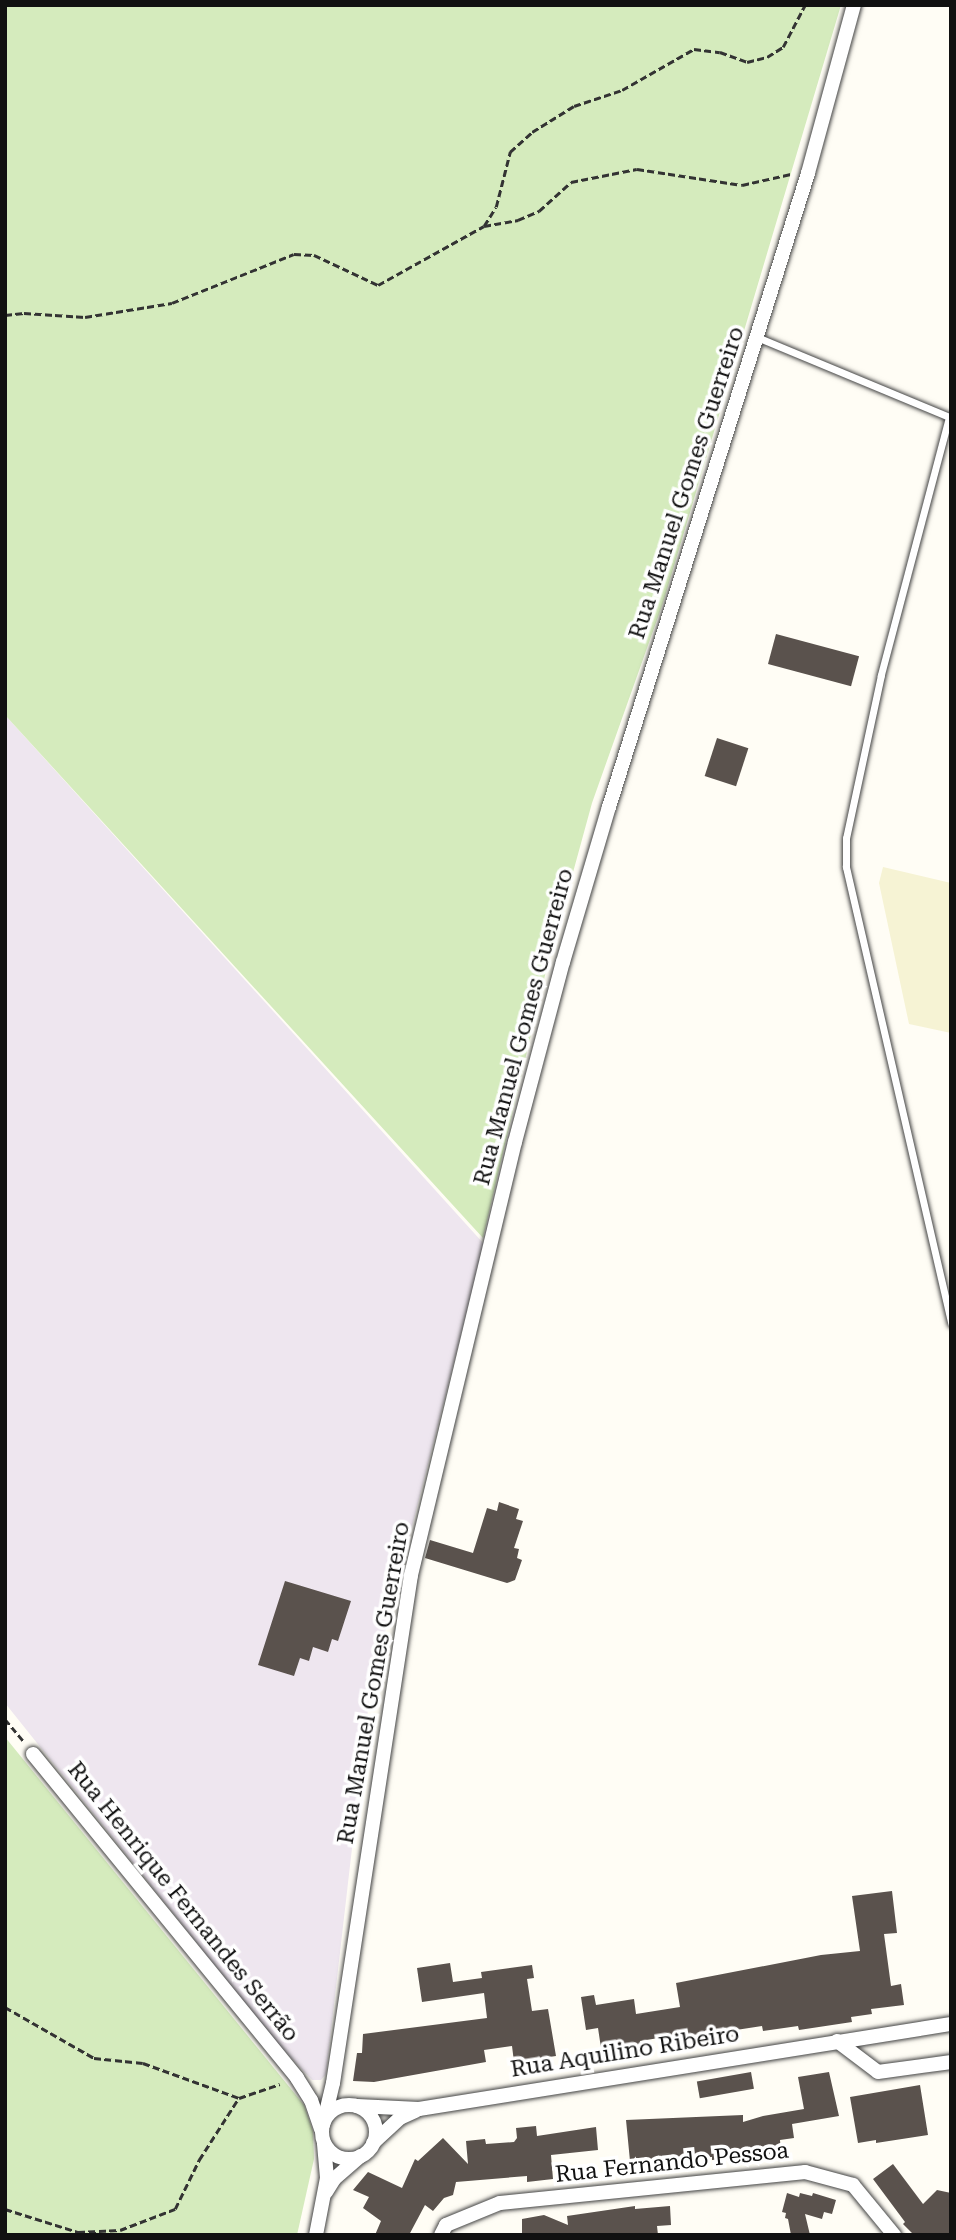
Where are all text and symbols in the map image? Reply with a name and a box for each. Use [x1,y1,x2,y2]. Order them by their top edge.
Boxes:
street label: Rua Manuel Gomes Guerreiro [623,323,751,643]
street label: Rua Manuel Gomes Guerreiro [468,866,580,1188]
street label: Rua Manuel Gomes Guerreiro [332,1520,416,1846]
street label: Rua Henrique Fernandes Serrão [61,1756,305,2048]
street label: Rua Aquilino Ribeiro [509,2020,741,2084]
street label: Rua Fernando Pessoa [554,2137,790,2189]

